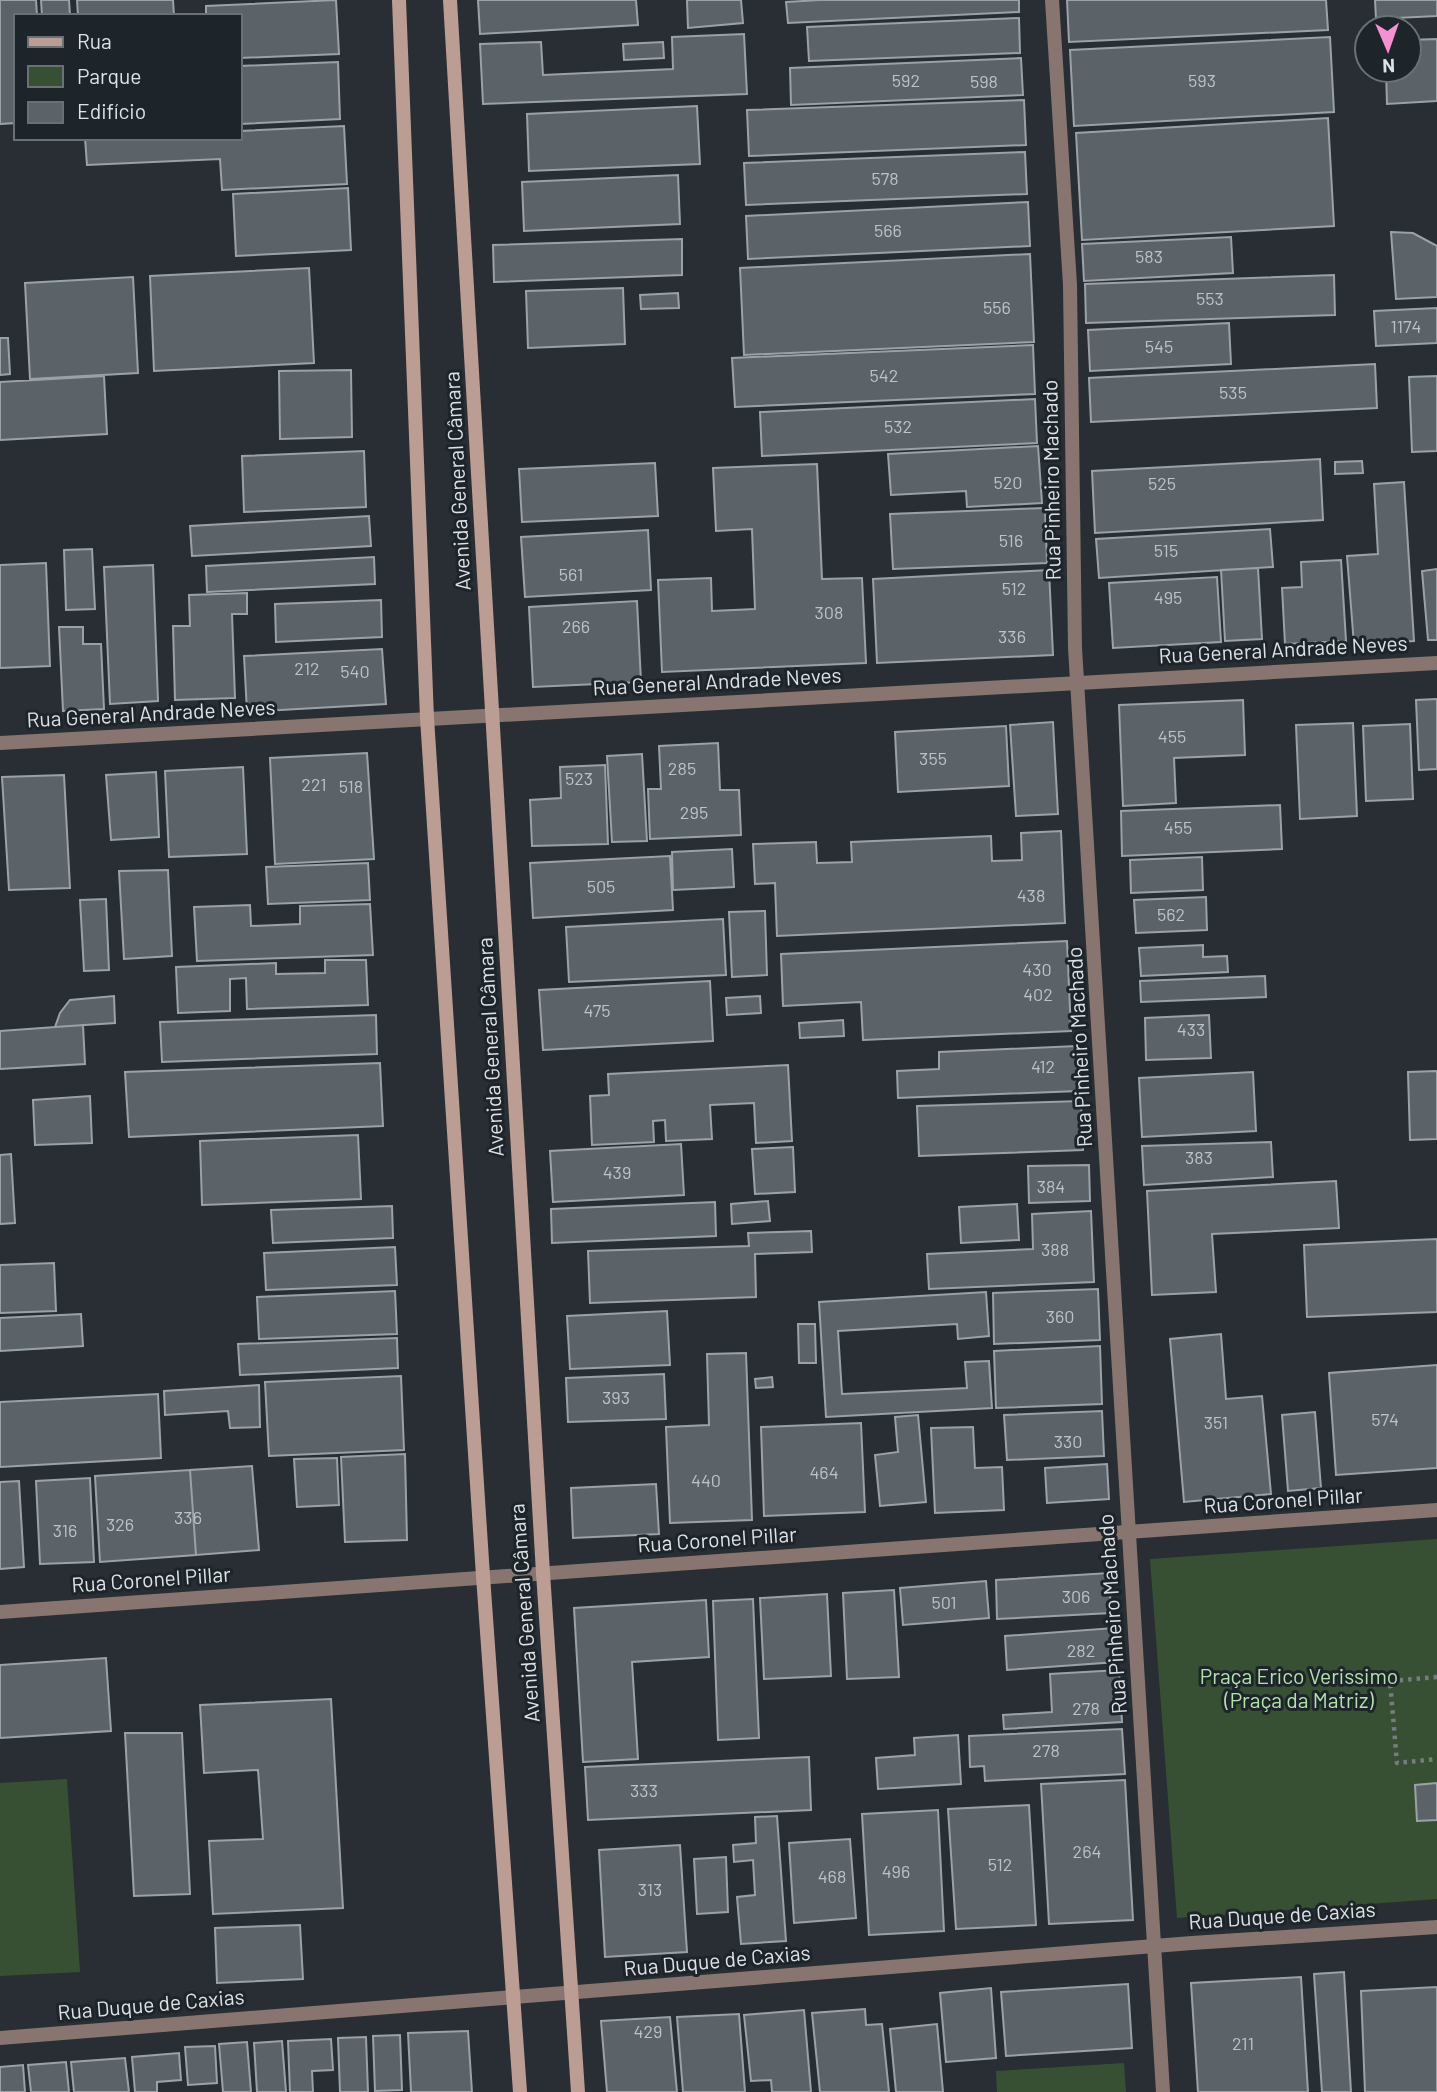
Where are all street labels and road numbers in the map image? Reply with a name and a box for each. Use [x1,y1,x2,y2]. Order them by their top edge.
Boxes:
street label: Avenida General Câmara [438,371,475,591]
street label: Rua Pinheiro Machado [1036,379,1065,581]
street label: Rua General Andrade Neves [1158,629,1408,668]
street label: Rua General Andrade Neves [592,661,842,700]
street label: Rua General Andrade Neves [26,693,276,732]
street label: Avenida General Câmara [471,937,508,1157]
street label: Rua Pinheiro Machado [1061,946,1096,1148]
street label: Rua Coronel Pillar [1203,1481,1364,1518]
street label: Avenida General Câmara [503,1503,544,1723]
street label: Rua Pinheiro Machado [1092,1513,1131,1715]
street label: Rua Coronel Pillar [637,1520,798,1557]
street label: Rua Coronel Pillar [71,1560,232,1597]
street label: Rua Duque de Caxias [1187,1895,1376,1934]
street label: Rua Duque de Caxias [622,1939,811,1980]
street label: Rua Duque de Caxias [56,1983,245,2024]

